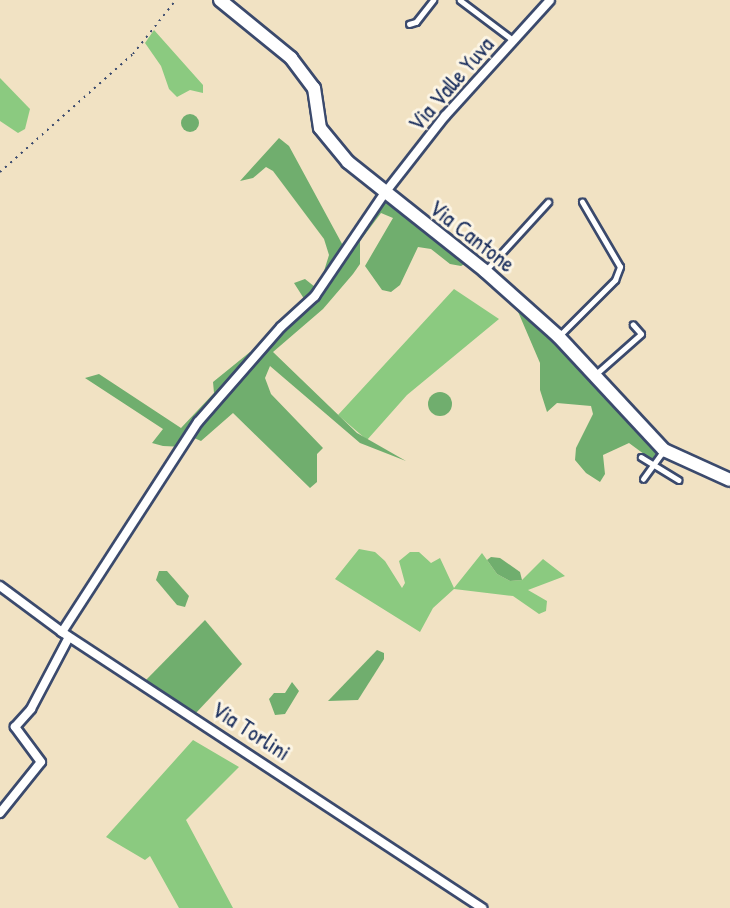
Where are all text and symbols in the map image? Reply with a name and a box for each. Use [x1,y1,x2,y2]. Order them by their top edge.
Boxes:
street label: Via Valle Yuva [402,31,500,137]
street label: Via Cantone [424,194,520,278]
street label: Via Torlini [207,695,295,767]

